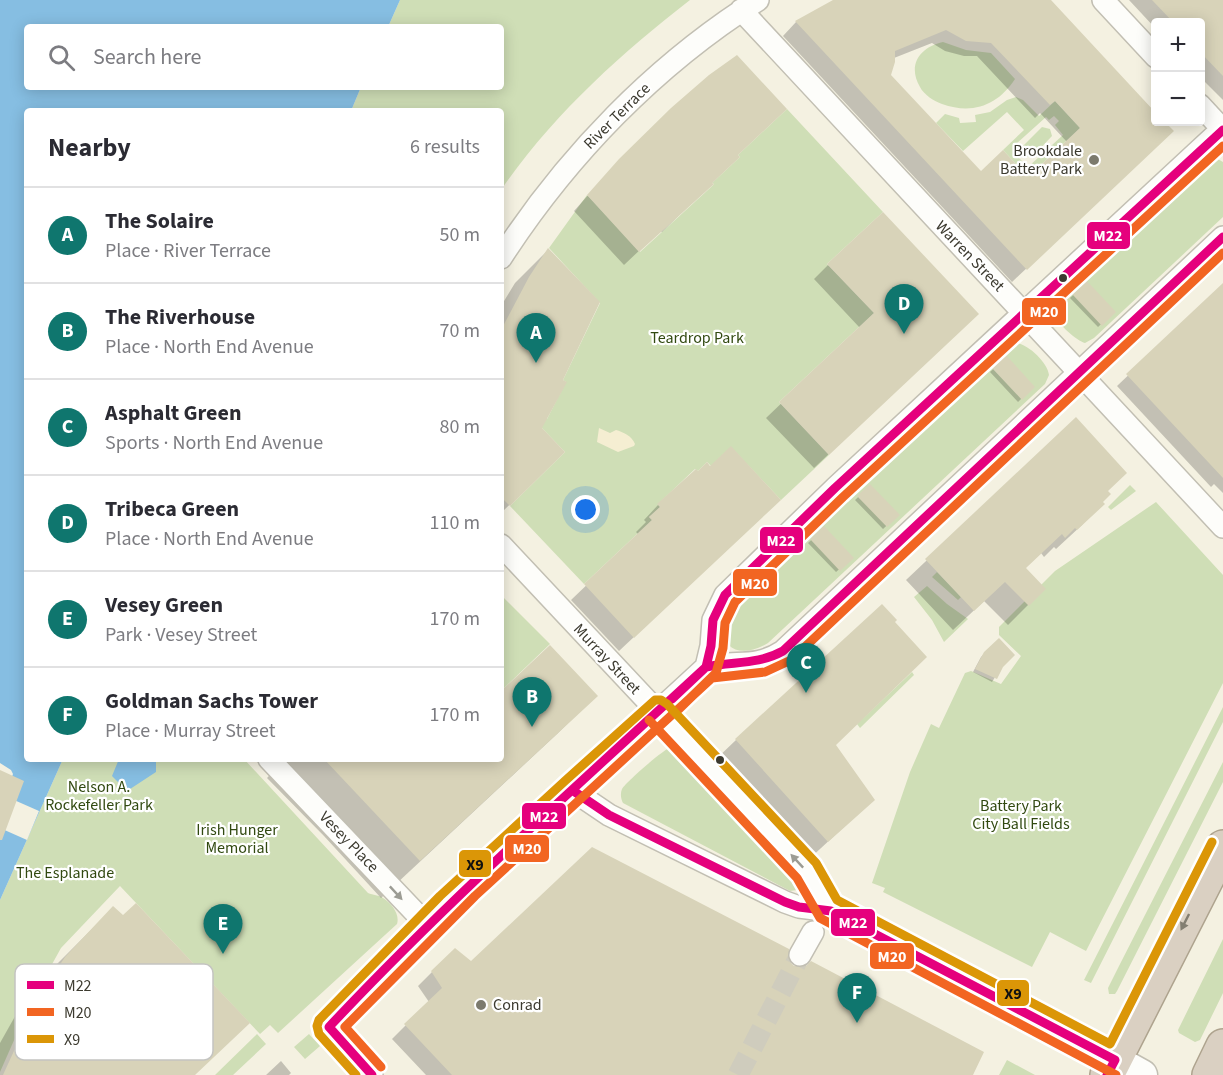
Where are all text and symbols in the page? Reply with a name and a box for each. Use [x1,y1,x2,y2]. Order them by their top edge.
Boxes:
map controls [1151,18,1205,126]
button: + [1151,18,1205,72]
search box [24,24,504,90]
icon: search [45,41,78,74]
text: Search here [93,41,201,73]
button: − [1151,72,1205,126]
street label: River Terrace [579,78,655,154]
text: Nearby [48,129,131,166]
text: 6 results [410,133,480,161]
place label: Brookdale Battery Park [1000,140,1082,180]
marker: Brookdale Battery Park [1087,153,1101,167]
text: The Solaire [105,205,214,237]
street label: Warren Street [930,216,1010,297]
text: A [62,221,73,249]
text: 50 m [440,221,480,249]
line badge: M22 [1086,221,1131,250]
text: M22 [1093,225,1123,247]
text: Place · River Terrace [105,237,271,265]
unlabelled marker [1057,272,1069,284]
pin: D [884,284,924,334]
line badge: M20 [1021,297,1067,326]
text: The Riverhouse [105,301,255,333]
text: M20 [1029,301,1059,323]
pin: A [516,314,556,363]
text: B [61,317,74,345]
text: 70 m [440,317,480,345]
park label: Teardrop Park [650,327,744,349]
text: Place · North End Avenue [105,333,314,361]
text: Asphalt Green [105,397,241,429]
text: C [62,413,73,441]
text: 80 m [440,413,480,441]
text: Sports · North End Avenue [105,429,323,457]
text: Tribeca Green [105,493,239,525]
your location [571,495,600,524]
text: D [61,509,74,537]
text: 110 m [430,509,480,537]
text: Place · North End Avenue [105,525,314,553]
line badge: M22 [759,526,804,554]
text: M22 [766,530,796,552]
line badge: M20 [732,568,778,597]
text: M20 [740,573,770,595]
text: Vesey Green [105,589,223,621]
text: E [62,605,73,633]
text: 170 m [430,605,480,633]
street label: Murray Street [568,619,646,700]
text: Park · Vesey Street [105,621,257,649]
pin: C [786,644,826,693]
pin: B [512,678,552,727]
text: Goldman Sachs Tower [105,685,318,717]
text: F [62,701,73,729]
text: 170 m [430,701,480,729]
text: Place · Murray Street [105,717,275,745]
unlabelled marker [714,754,726,766]
park label: Nelson A. Rockefeller Park [45,776,153,816]
park label: Battery Park City Ball Fields [972,795,1070,835]
line badge: M22 [521,802,567,830]
text: M22 [529,806,559,828]
street label: Vesey Place [314,807,384,878]
park label: Irish Hunger Memorial [196,819,278,859]
line badge: M20 [504,834,550,863]
text: M20 [512,838,542,860]
line badge: X9 [458,849,492,878]
one-way arrow [790,853,804,868]
text: X9 [466,854,484,876]
park label: The Esplanade [16,862,114,884]
one-way arrow [389,885,403,899]
pin: E [204,904,242,954]
line badge: M22 [830,908,876,937]
text: M22 [838,912,868,934]
one-way arrow [1180,913,1190,930]
line badge: M20 [869,942,915,970]
text: M20 [877,946,907,968]
legend [15,964,213,1060]
pin: F [838,974,876,1023]
text: M22 [64,975,92,997]
line badge: X9 [996,979,1030,1007]
text: X9 [1004,983,1022,1005]
place label: Conrad [493,994,542,1016]
marker: Conrad [474,998,488,1012]
text: M20 [64,1002,92,1024]
text: X9 [64,1029,80,1051]

